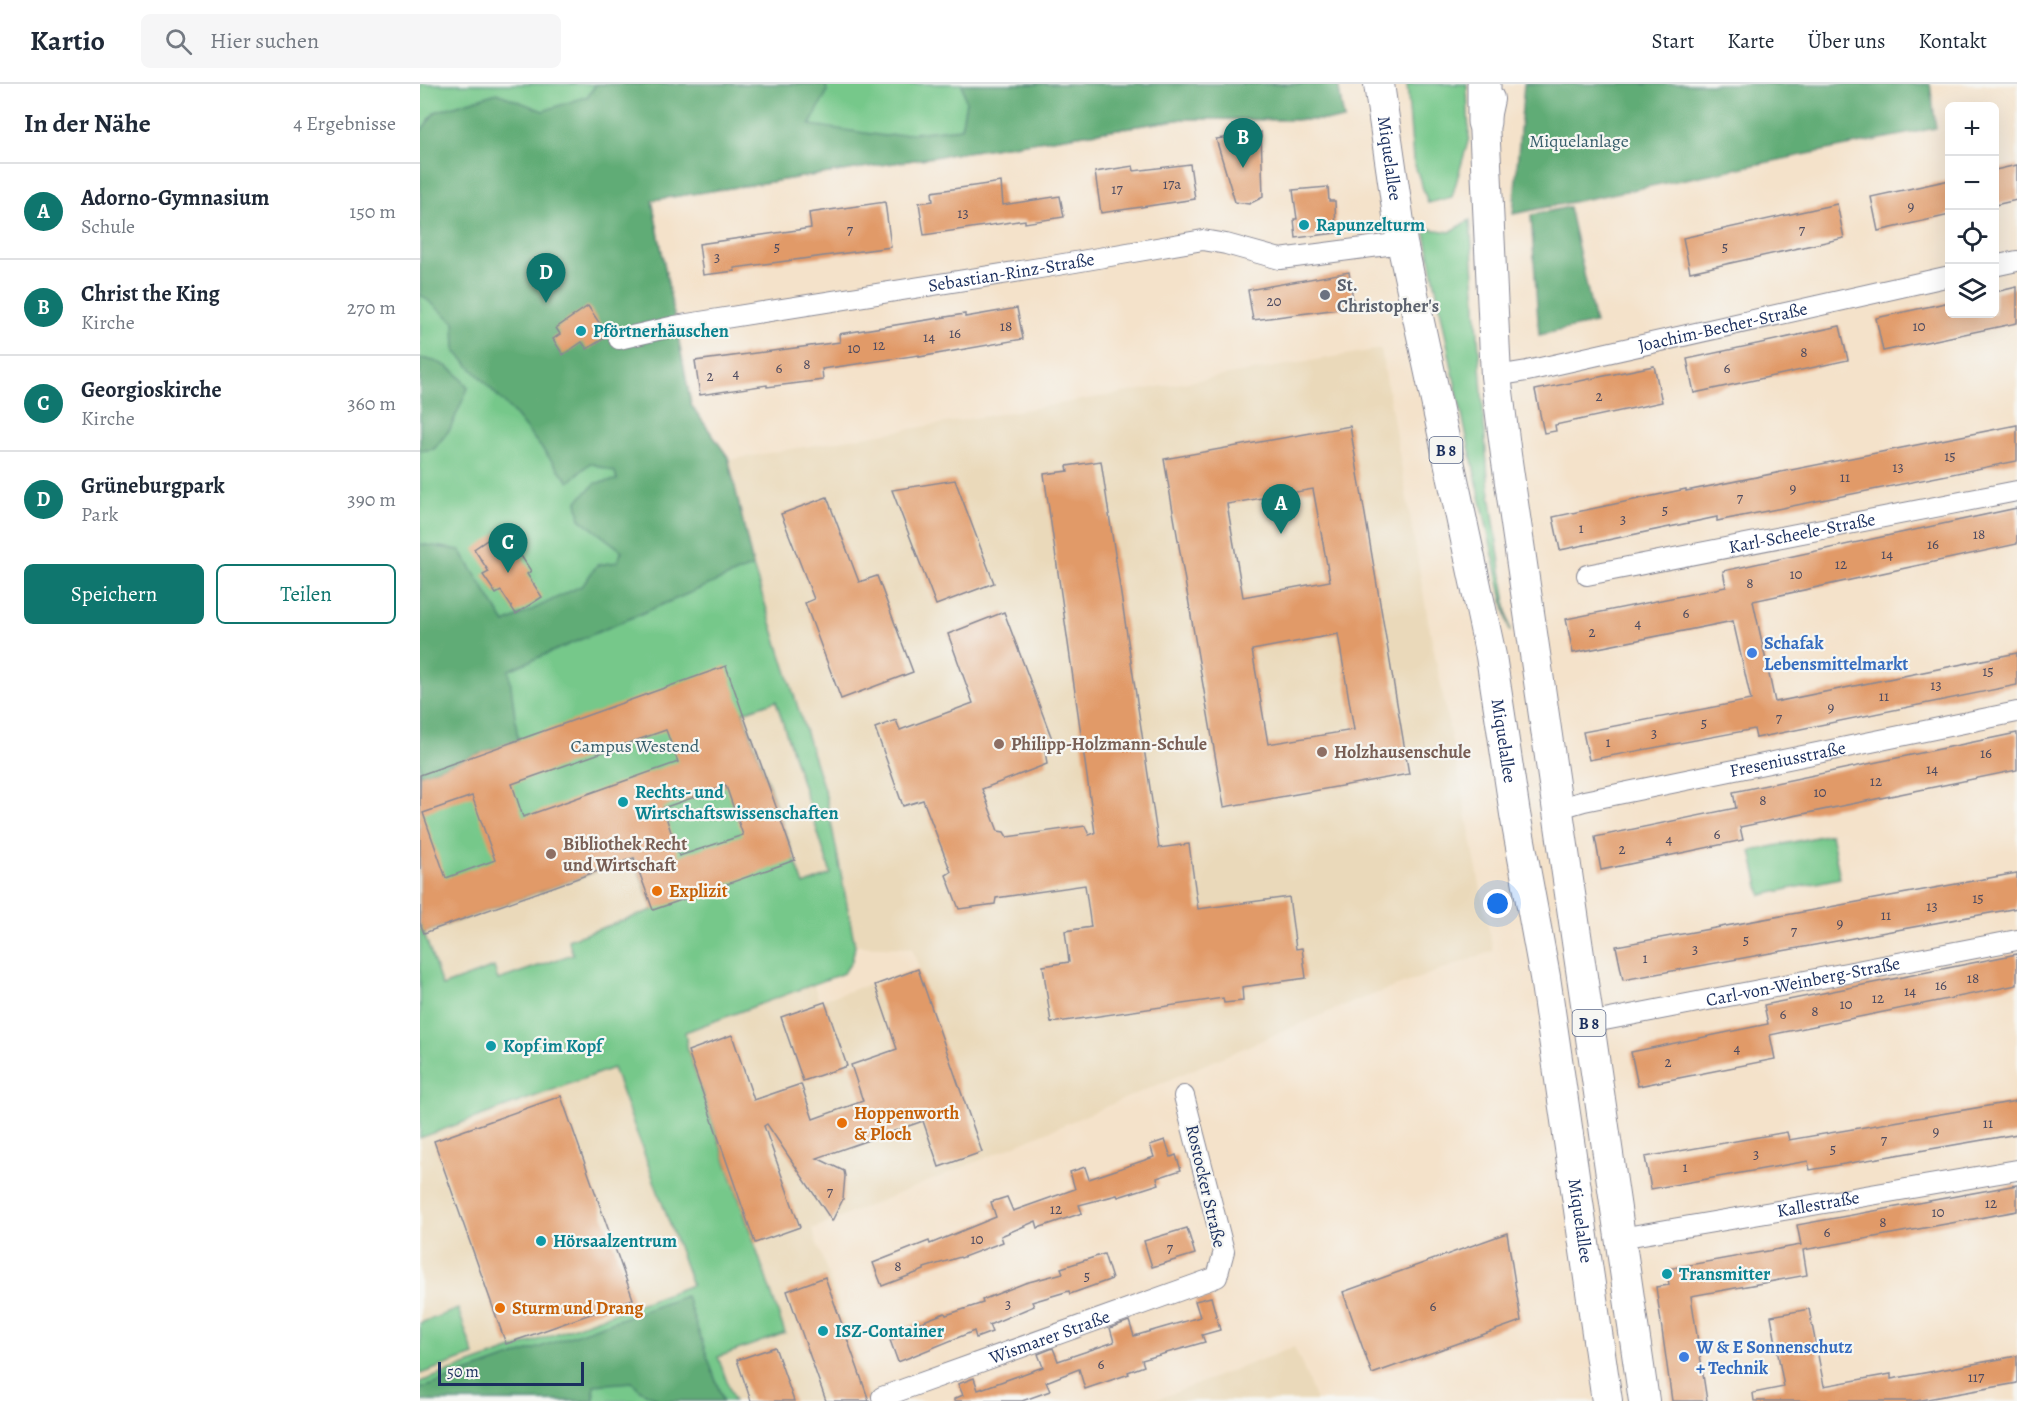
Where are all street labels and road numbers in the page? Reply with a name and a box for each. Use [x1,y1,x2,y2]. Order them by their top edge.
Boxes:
street label: Miquelallee [1372,114,1408,202]
street label: Sebastian-Rinz-Straße [926,247,1096,298]
street label: Joachim-Becher-Straße [1636,296,1810,358]
road number: B 8 [1430,437,1462,463]
street label: Karl-Scheele-Straße [1727,507,1877,559]
street label: Miquelallee [1486,697,1522,785]
street label: Freseniusstraße [1727,736,1848,783]
street label: Carl-von-Weinberg-Straße [1704,951,1902,1012]
road number: B 8 [1572,1010,1606,1036]
street label: Rostocker Straße [1180,1122,1232,1250]
street label: Miquelallee [1563,1177,1599,1265]
street label: Kallestraße [1775,1185,1861,1223]
street label: Wismarer Straße [985,1304,1113,1370]

